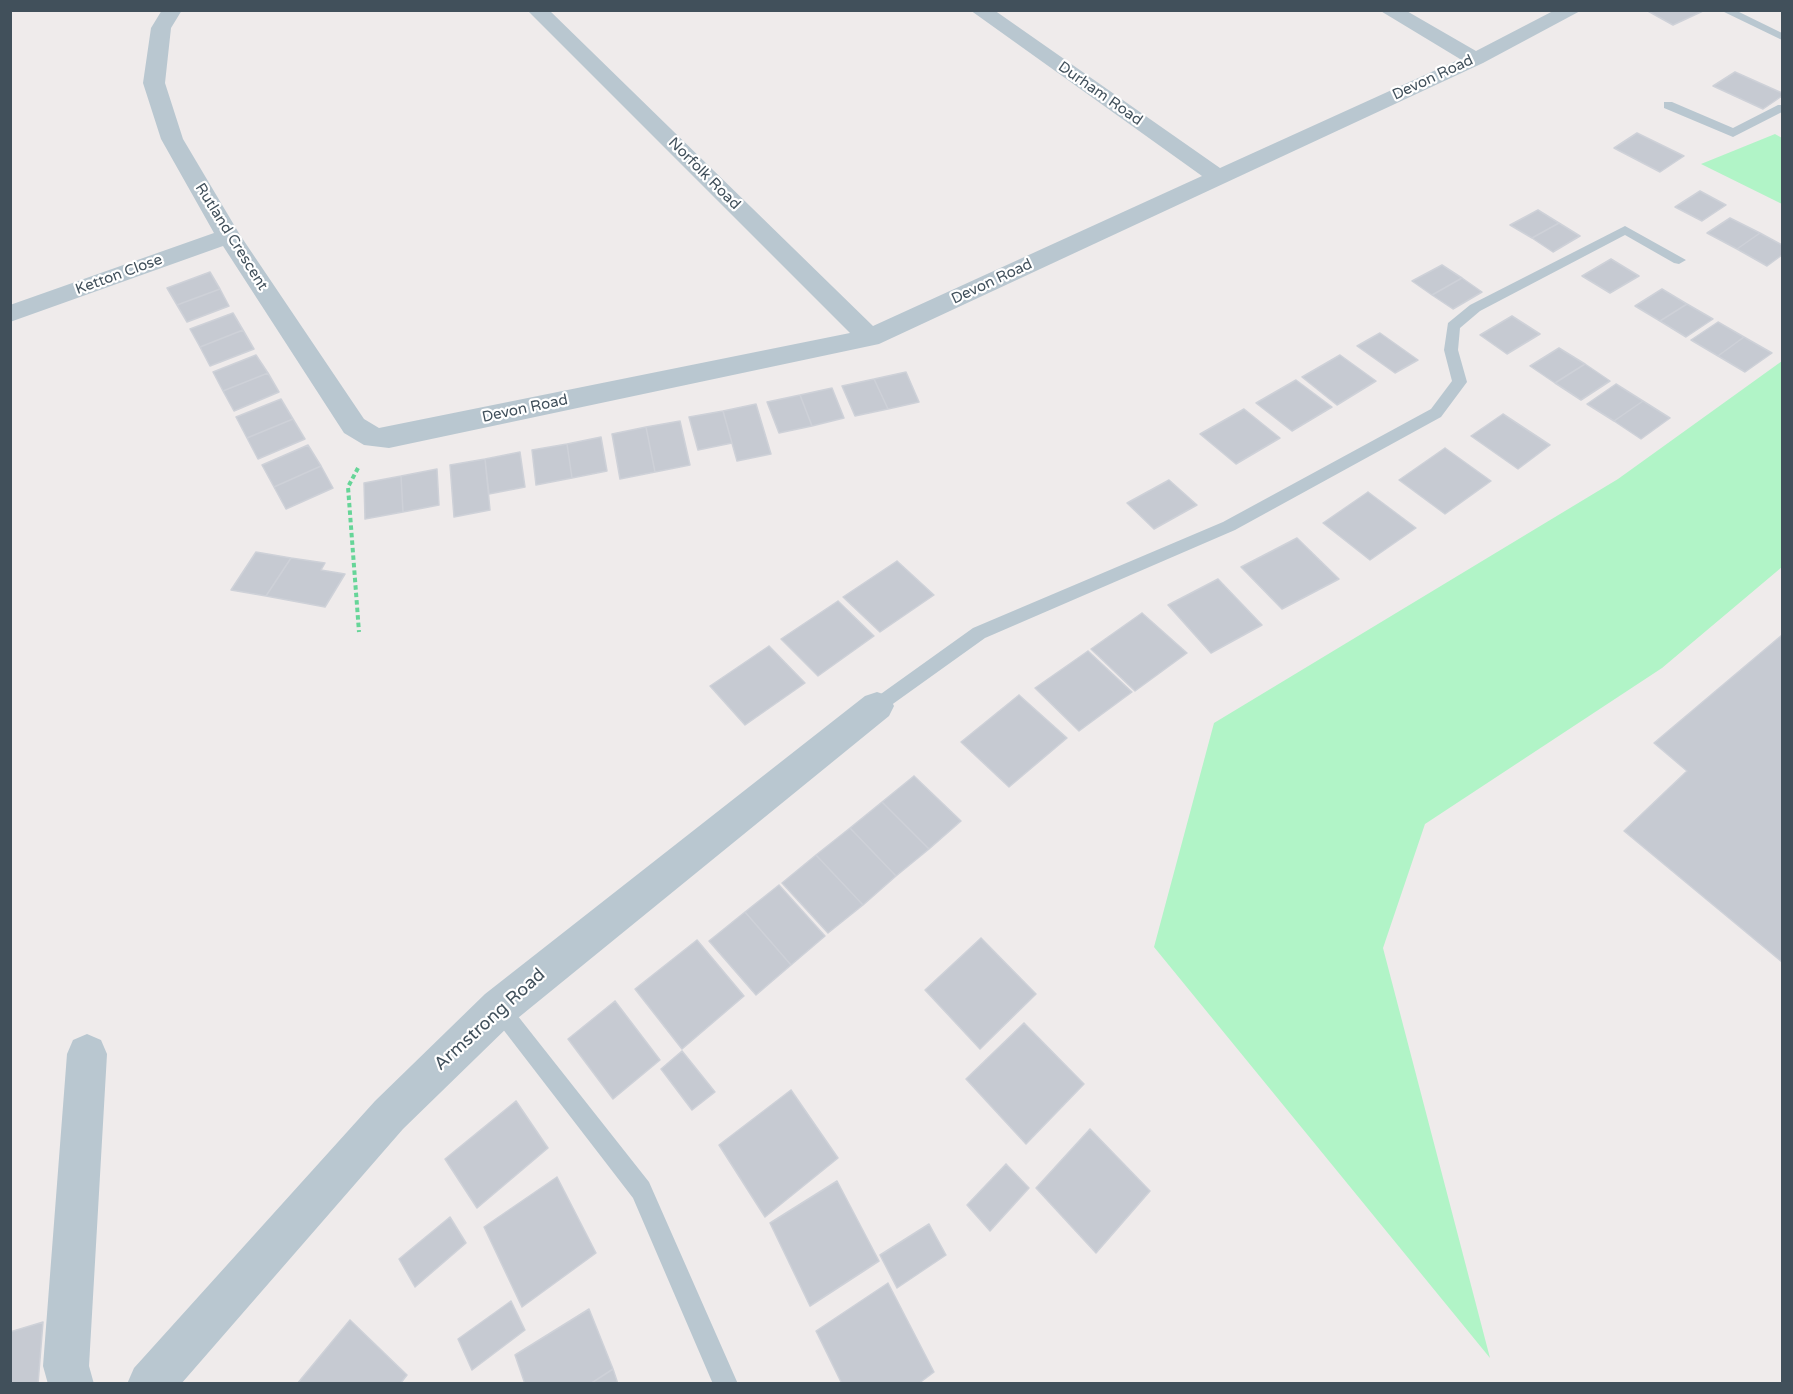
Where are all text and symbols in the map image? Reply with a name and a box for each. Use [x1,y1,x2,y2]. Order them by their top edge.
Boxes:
street label: Devon Road [1390,51,1476,105]
street label: Durham Road [1054,58,1146,130]
street label: Norfolk Road [664,134,744,214]
street label: Rutland Crescent [191,180,271,294]
street label: Ketton Close [73,251,165,299]
street label: Devon Road [949,255,1035,309]
street label: Devon Road [481,391,569,427]
street label: Armstrong Road [430,964,550,1076]

